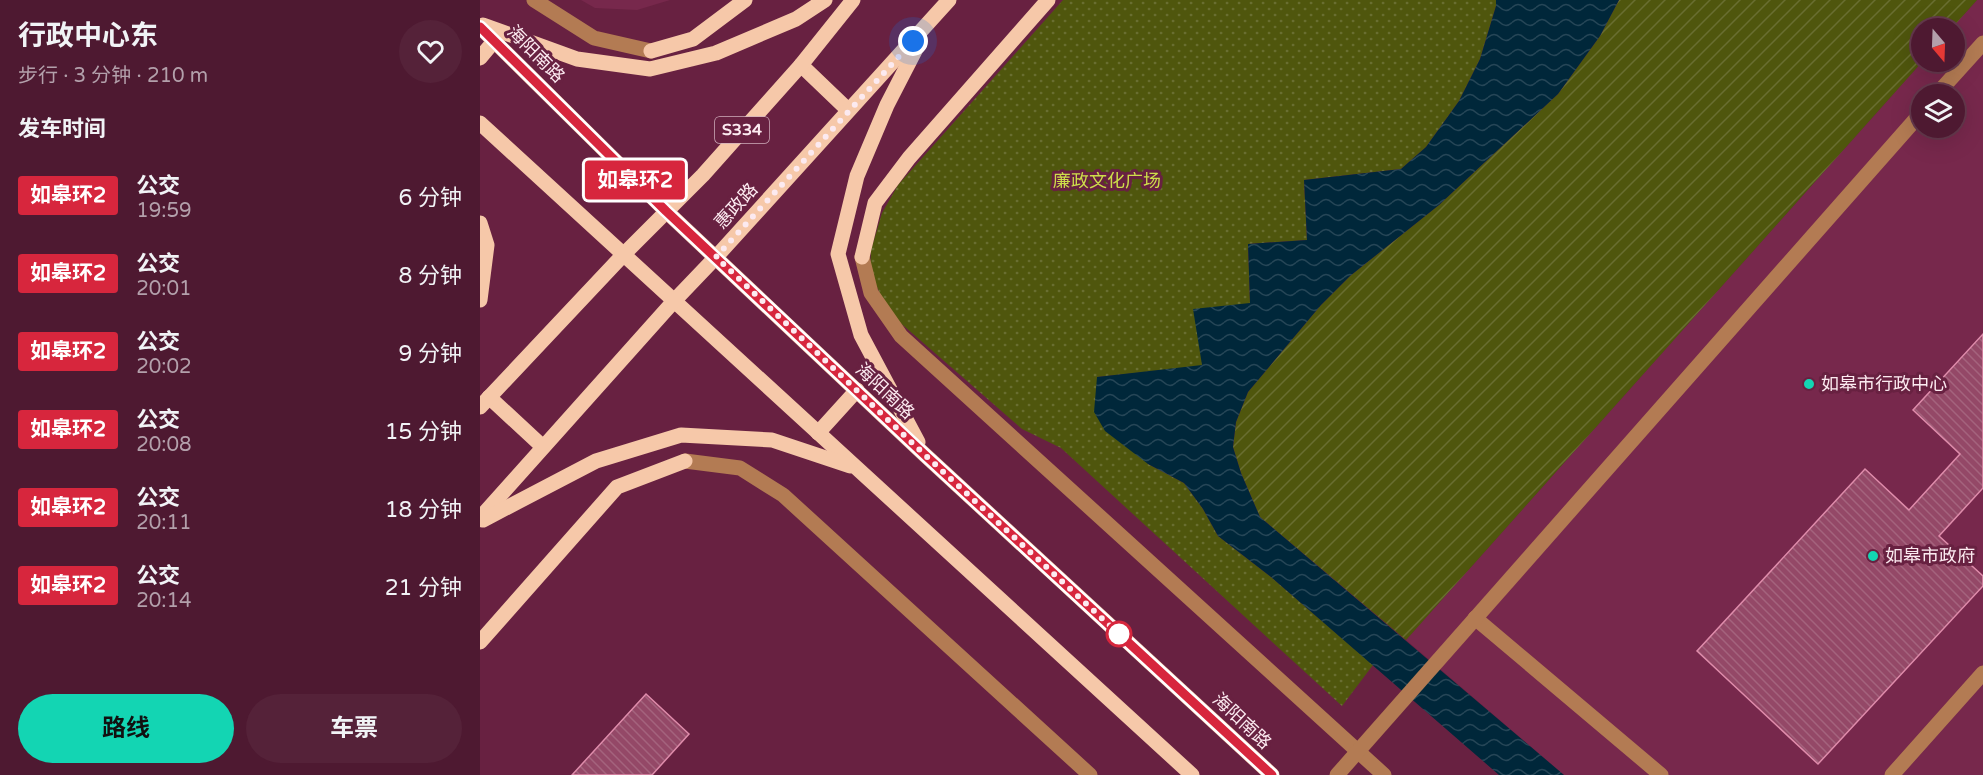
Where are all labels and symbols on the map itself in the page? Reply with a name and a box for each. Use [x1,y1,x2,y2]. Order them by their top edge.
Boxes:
north arrow [1911,18,1965,72]
street label: 海阳南路 [503,21,569,87]
your location [898,26,928,56]
road number: S334 [715,117,769,143]
line badge: 如皋环2 [593,160,677,200]
park label: 廉政文化广场 [1053,170,1161,192]
street label: 惠政路 [710,179,762,233]
street label: 海阳南路 [851,358,919,424]
place label: 如皋市行政中心 [1821,373,1947,395]
marker: 如皋市行政中心 [1802,377,1816,391]
place label: 如皋市政府 [1885,545,1975,567]
marker: 如皋市政府 [1866,549,1880,563]
unlabelled marker [1106,621,1132,647]
street label: 海阳南路 [1208,688,1276,754]

